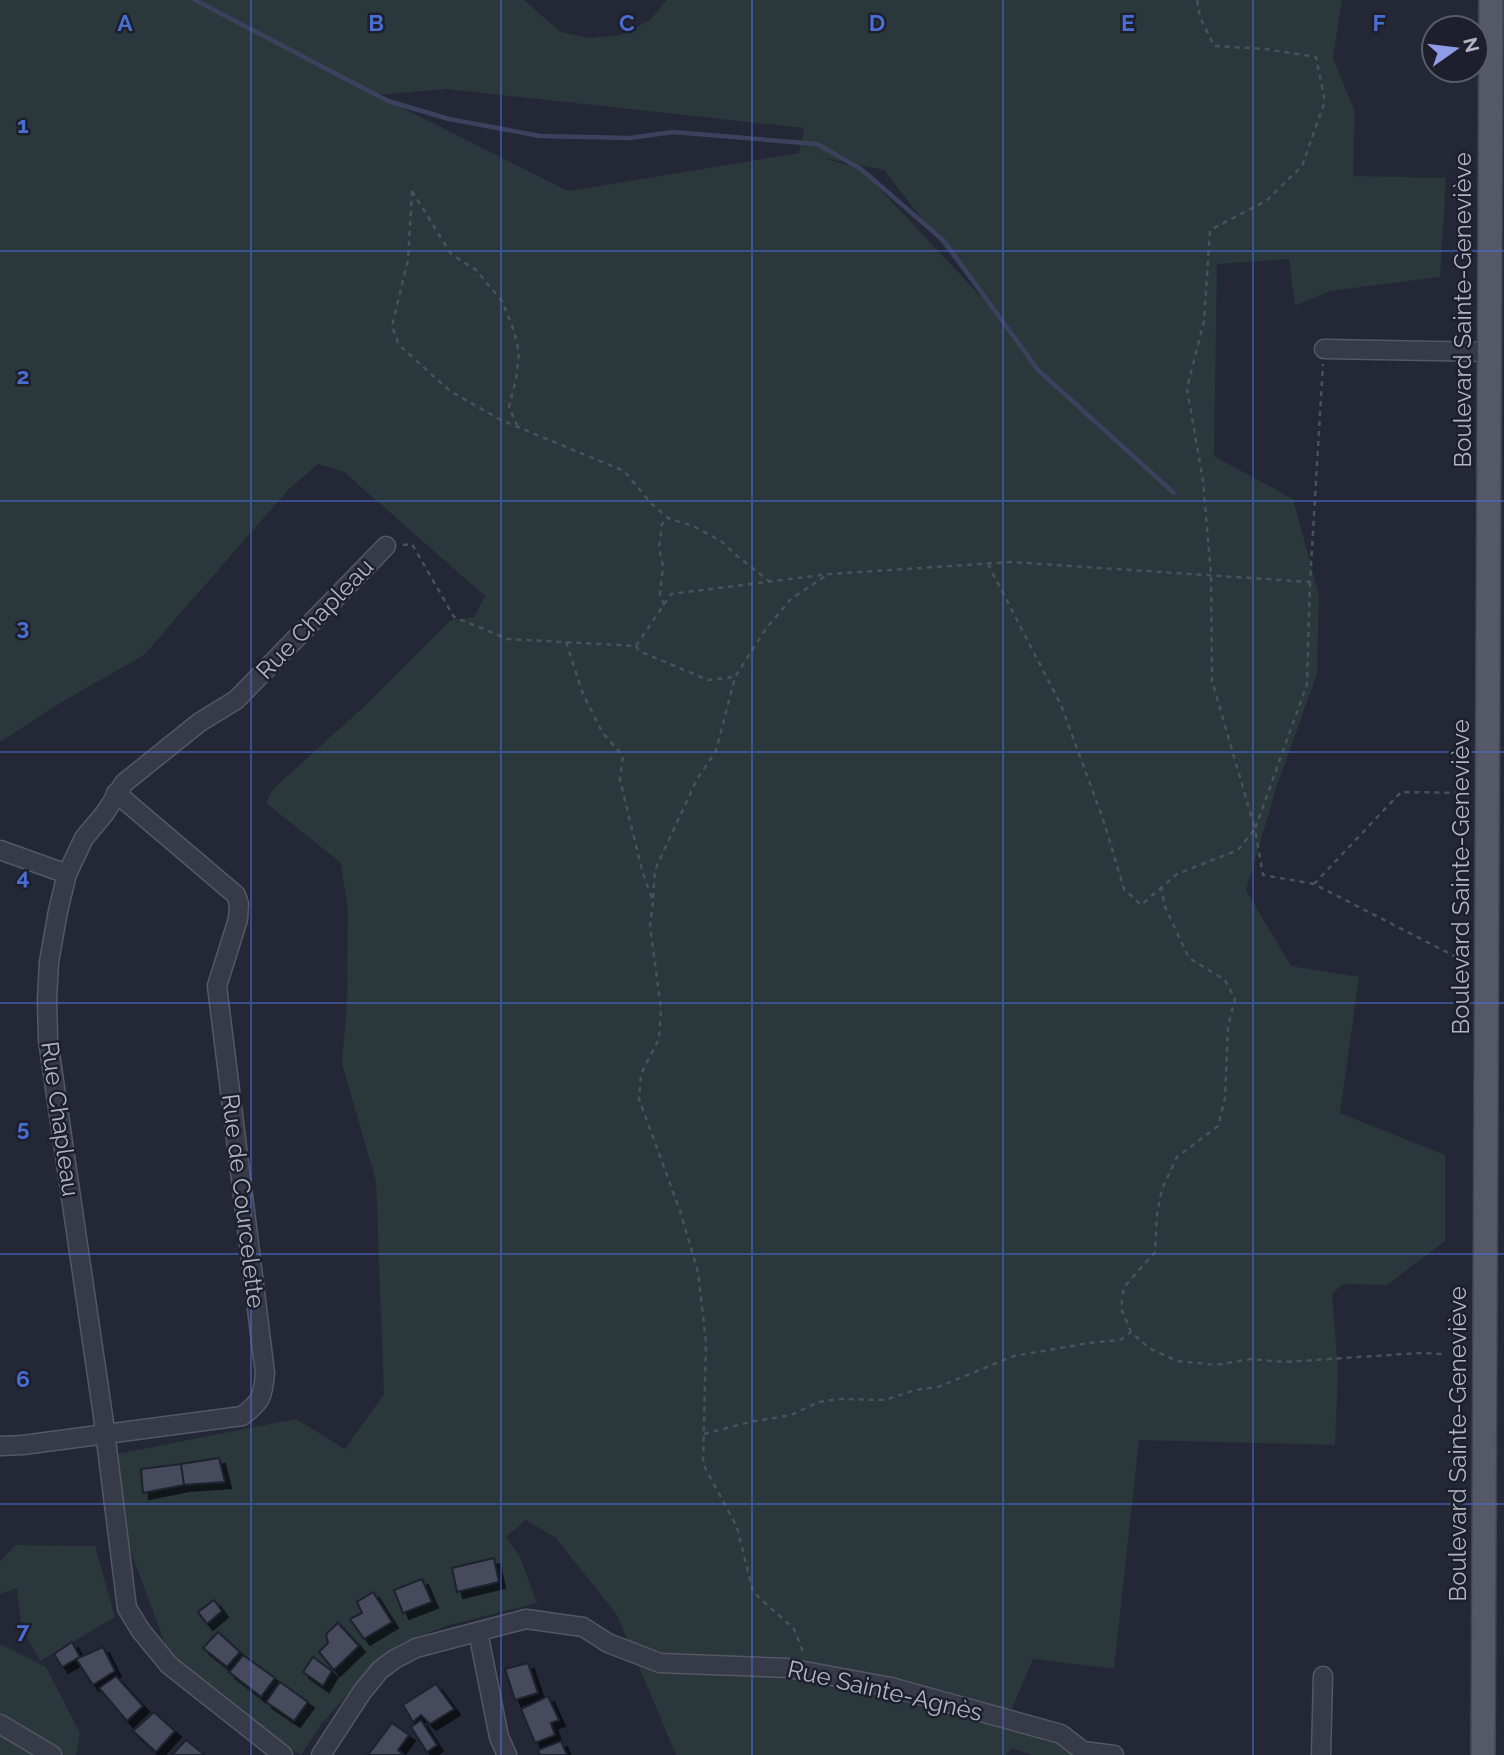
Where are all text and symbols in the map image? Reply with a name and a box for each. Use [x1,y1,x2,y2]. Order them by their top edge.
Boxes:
text: A [117,9,133,36]
text: B [368,9,384,36]
text: C [619,9,635,36]
text: D [869,9,885,36]
text: E [1121,9,1135,36]
text: F [1372,9,1386,36]
north arrow [1420,14,1490,84]
text: N [1459,35,1484,55]
text: 1 [17,111,29,138]
street label: Boulevard Sainte-Geneviève [1448,152,1477,468]
text: 2 [17,362,29,389]
street label: Rue Chapleau [250,552,379,685]
text: 3 [17,613,29,640]
street label: Boulevard Sainte-Geneviève [1446,719,1475,1035]
text: 4 [16,863,30,890]
street label: Rue Chapleau [35,1040,86,1198]
street label: Rue de Courcelette [216,1092,271,1310]
text: 5 [17,1114,30,1141]
street label: Boulevard Sainte-Geneviève [1443,1286,1472,1602]
text: 6 [16,1365,30,1392]
text: 7 [17,1616,30,1643]
street label: Rue Sainte-Agnès [785,1654,985,1727]

